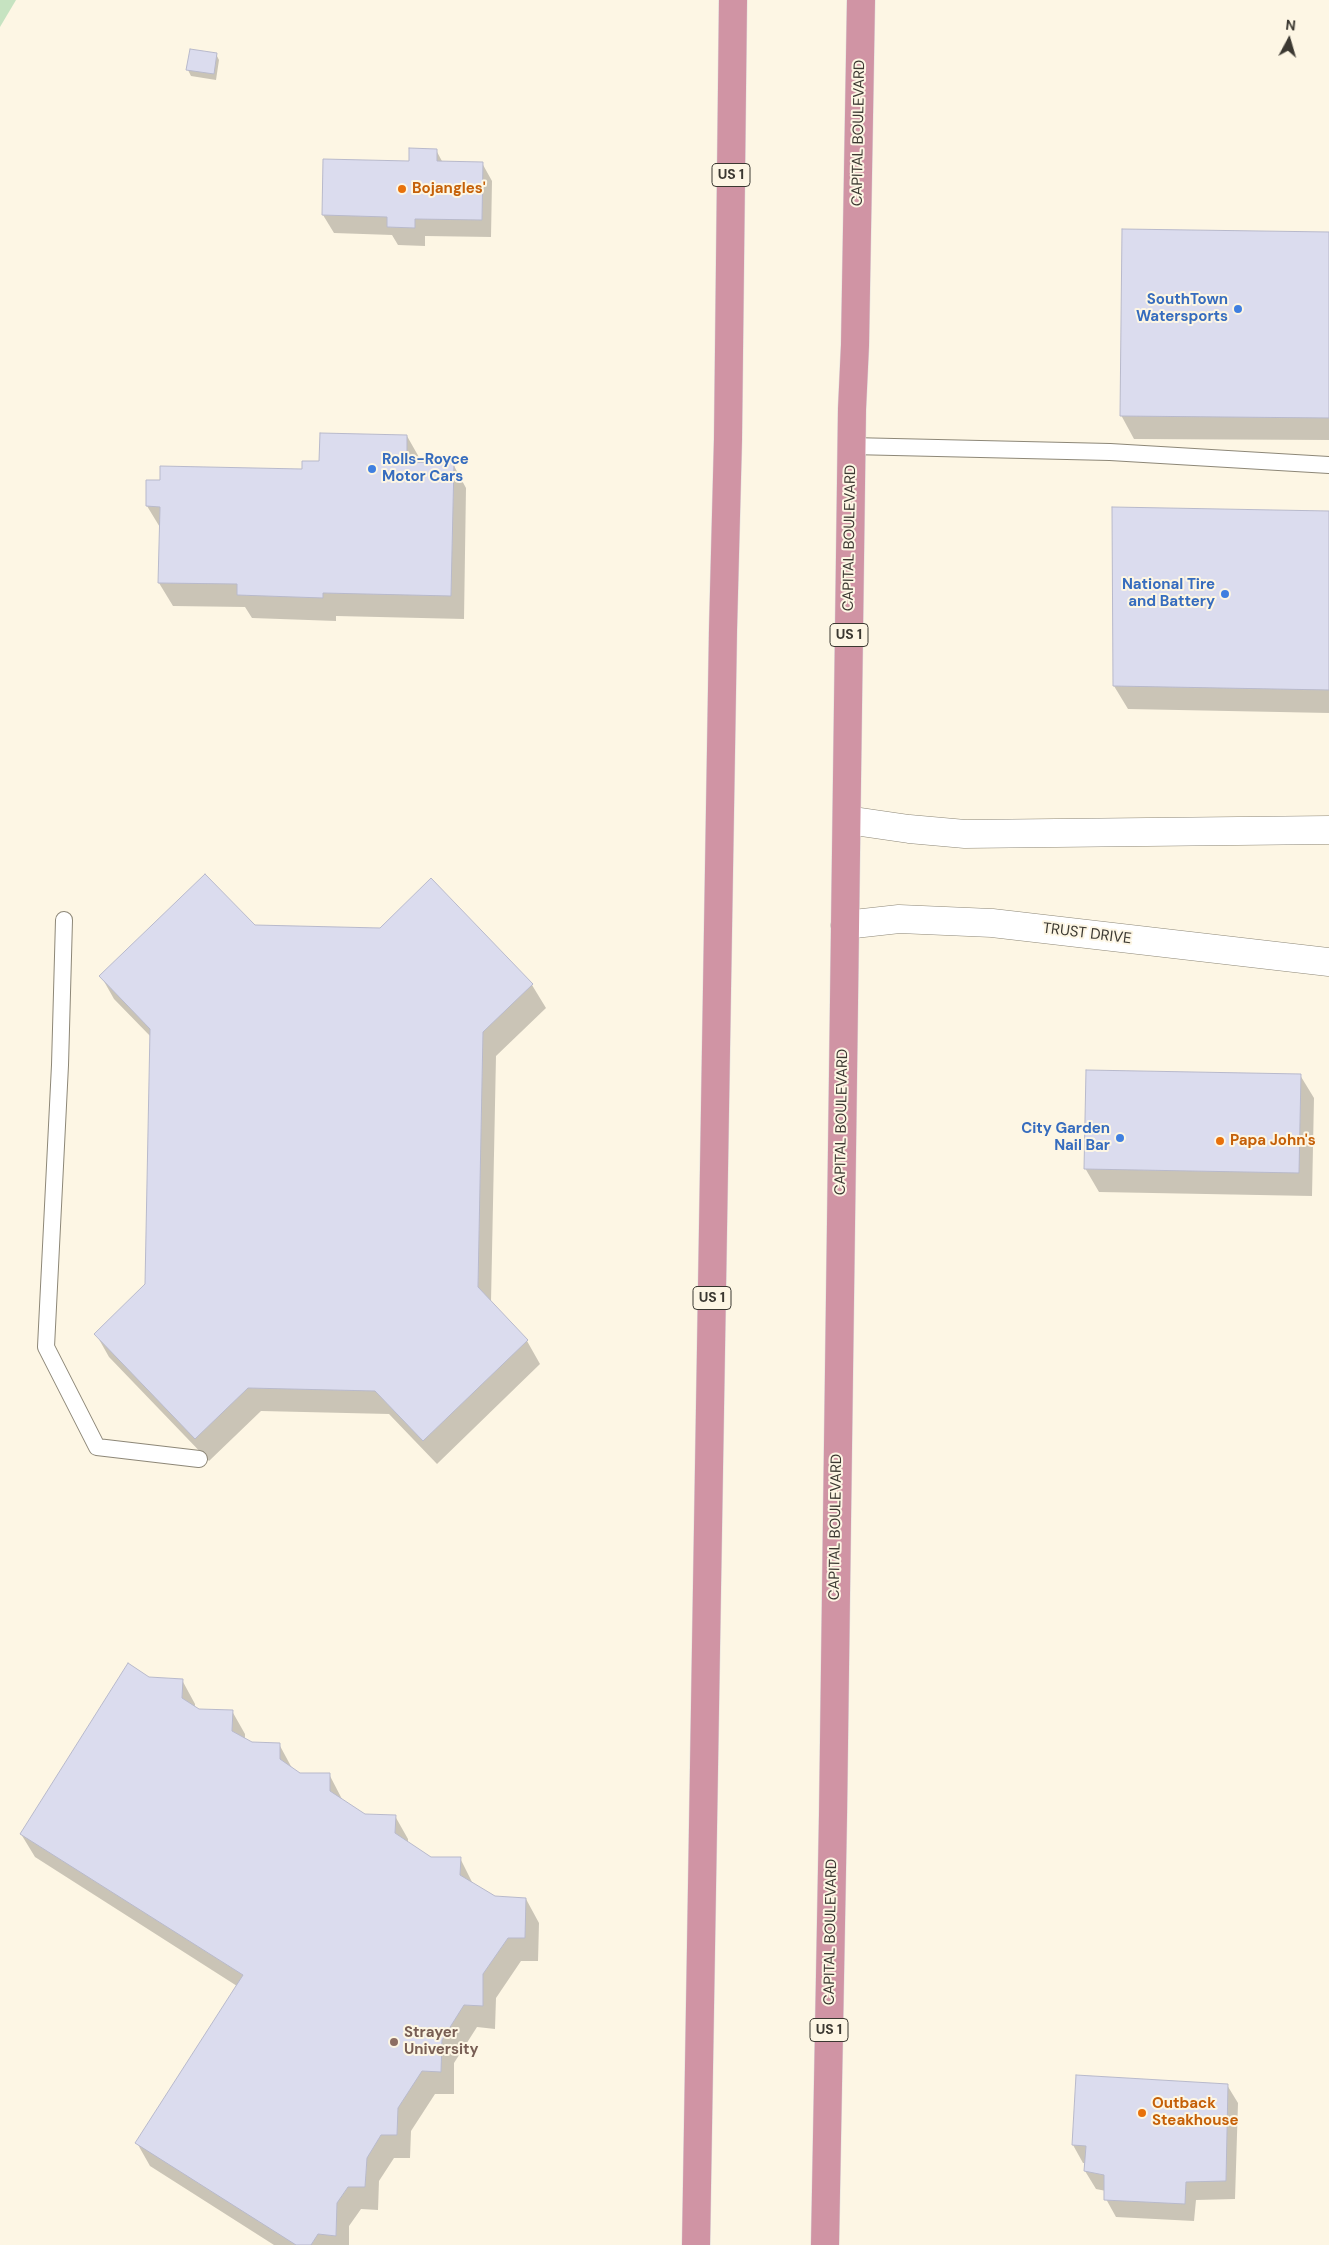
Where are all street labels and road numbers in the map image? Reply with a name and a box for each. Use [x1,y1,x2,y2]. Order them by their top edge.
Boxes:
street label: CAPITAL BOULEVARD [849,60,869,206]
road number: US 1 [712,164,750,186]
street label: CAPITAL BOULEVARD [840,465,860,611]
road number: US 1 [830,624,868,646]
street label: TRUST DRIVE [1042,920,1132,948]
street label: CAPITAL BOULEVARD [832,1049,852,1195]
road number: US 1 [693,1286,731,1310]
street label: CAPITAL BOULEVARD [826,1454,846,1600]
street label: CAPITAL BOULEVARD [821,1859,841,2005]
road number: US 1 [810,2018,848,2042]

